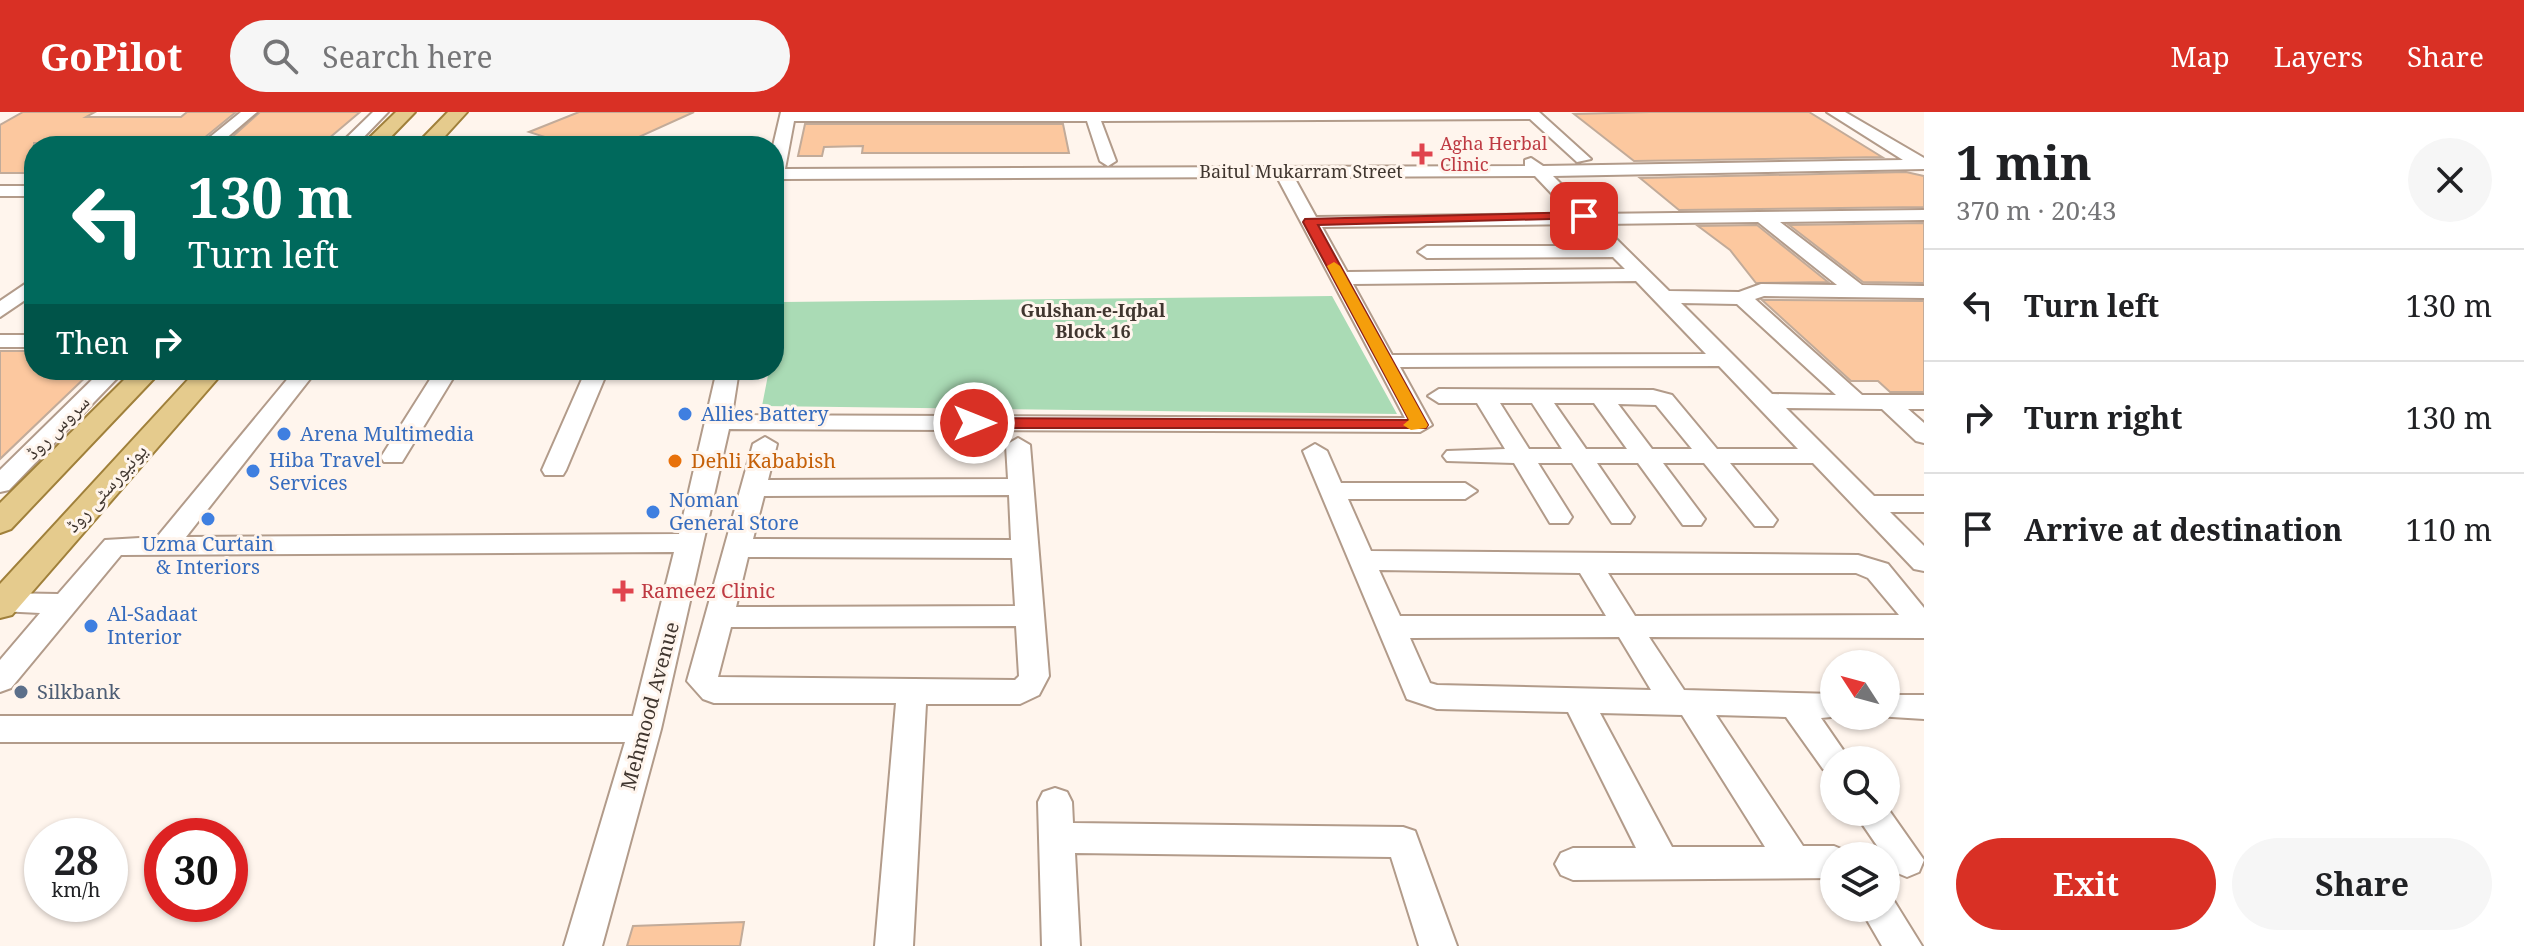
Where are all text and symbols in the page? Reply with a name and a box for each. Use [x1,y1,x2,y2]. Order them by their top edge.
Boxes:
search box [230,20,790,92]
text: GoPilot [40,30,182,82]
icon: search [258,34,302,78]
text: Search here [322,36,493,77]
text: Map [2171,37,2230,75]
text: Layers [2274,37,2363,75]
text: Share [2407,37,2484,75]
text: 1 min [1956,129,2092,194]
place label: Agha Herbal Clinic [1440,131,1548,176]
button: close [2408,138,2492,222]
marker: Agha Herbal Clinic [1411,143,1433,165]
text: 130 m [188,158,353,234]
street label: Baitul Mukarram Street [1199,159,1403,183]
icon: left [56,168,160,272]
pin [1550,182,1618,250]
text: 370 m · 20:43 [1956,192,2117,228]
icon: arrive [1562,194,1606,238]
text: Turn left [188,230,339,279]
icon: left [1956,283,2000,327]
text: Turn left [2024,285,2159,326]
text: 130 m [2406,285,2492,326]
district label: Gulshan-e-Iqbal Block 16 [1021,298,1166,343]
icon: right [145,320,189,364]
text: Then [56,322,129,363]
position arrow [932,381,1016,465]
street label: سروس روڈ [18,388,95,465]
icon: right [1956,395,2000,439]
text: Turn right [2024,397,2182,438]
text: 130 m [2406,397,2492,438]
place label: Allies Battery [701,400,829,427]
marker: Allies Battery [676,405,694,423]
place label: Arena Multimedia [300,420,474,447]
marker: Arena Multimedia [275,425,293,443]
street label: یونیورسٹی روڈ [59,438,153,538]
place label: Hiba Travel Services [269,446,381,496]
place label: Dehli Kababish [691,447,836,474]
marker: Dehli Kababish [666,452,684,470]
marker: Hiba Travel Services [244,462,262,480]
place label: Noman General Store [669,486,799,536]
marker: Noman General Store [644,503,662,521]
icon: arrive [1956,507,2000,551]
text: Arrive at destination [2024,509,2343,550]
text: 110 m [2406,509,2492,550]
marker: Uzma Curtain & Interiors [199,510,217,528]
place label: Uzma Curtain & Interiors [142,530,274,580]
place label: Rameez Clinic [641,577,775,604]
marker: Rameez Clinic [612,580,634,602]
place label: Al-Sadaat Interior [107,600,197,650]
marker: Al-Sadaat Interior [82,617,100,635]
street label: Mehmood Avenue [614,619,685,793]
north arrow [1820,650,1900,730]
map controls [1820,650,1900,922]
place label: Silkbank [37,678,121,705]
marker: Silkbank [12,683,30,701]
button: search [1820,746,1900,826]
speed limit sign: 30 [144,818,248,922]
text: 28 [53,832,99,887]
button: Exit [1956,838,2216,930]
button: Share [2232,838,2492,930]
button: layers [1820,842,1900,922]
text: km/h [51,876,101,903]

